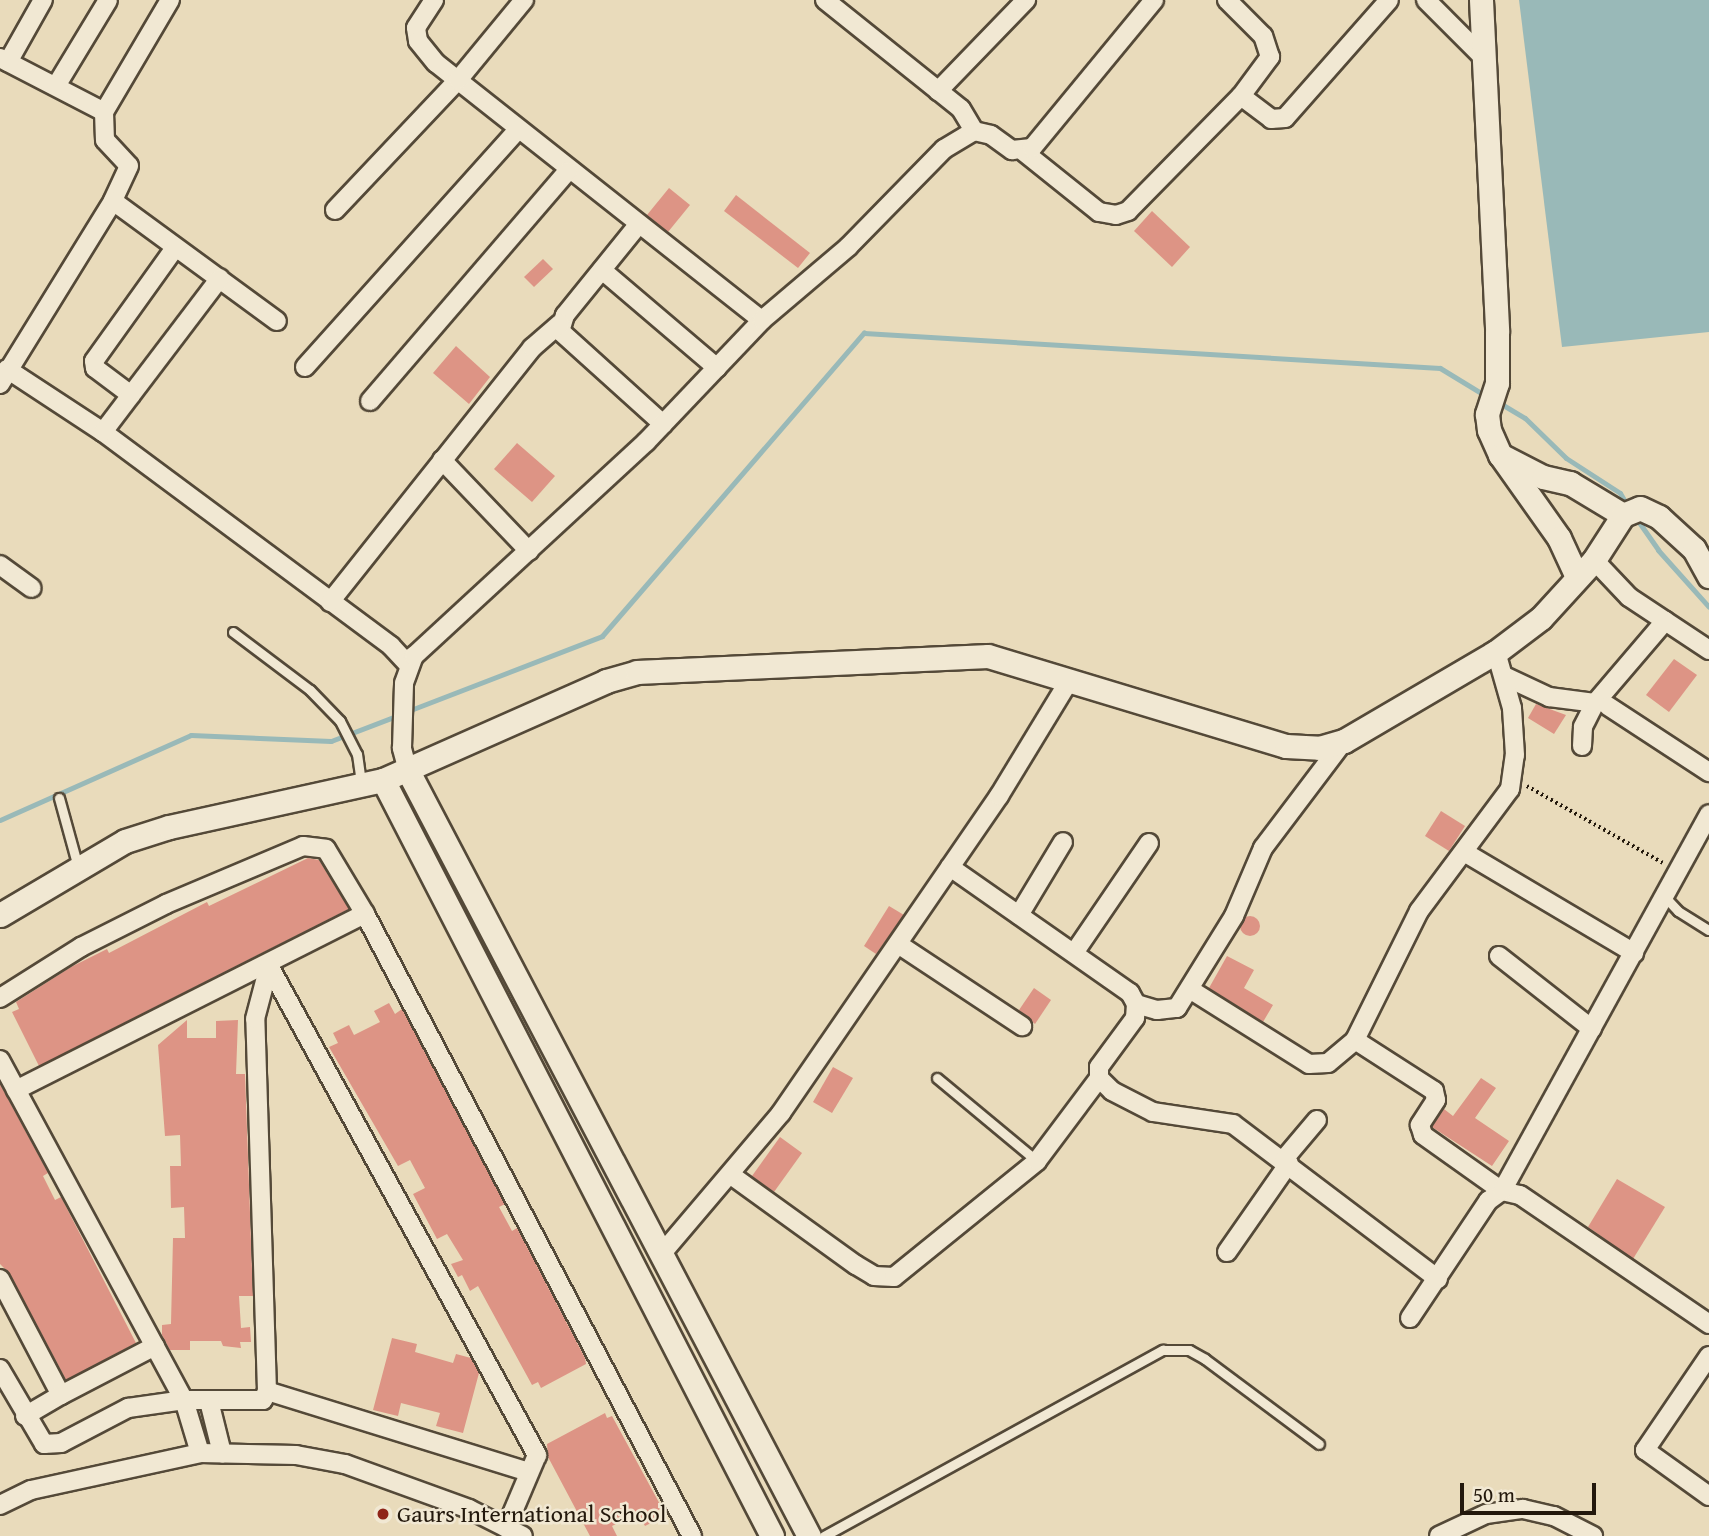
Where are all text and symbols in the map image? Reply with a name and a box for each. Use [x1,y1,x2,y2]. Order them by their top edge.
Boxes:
scale bar [1464,1470,1600,1514]
text: 50 m [1473,1479,1515,1510]
place label: Gaurs International School [397,1500,666,1528]
marker: Gaurs International School [375,1506,391,1522]

